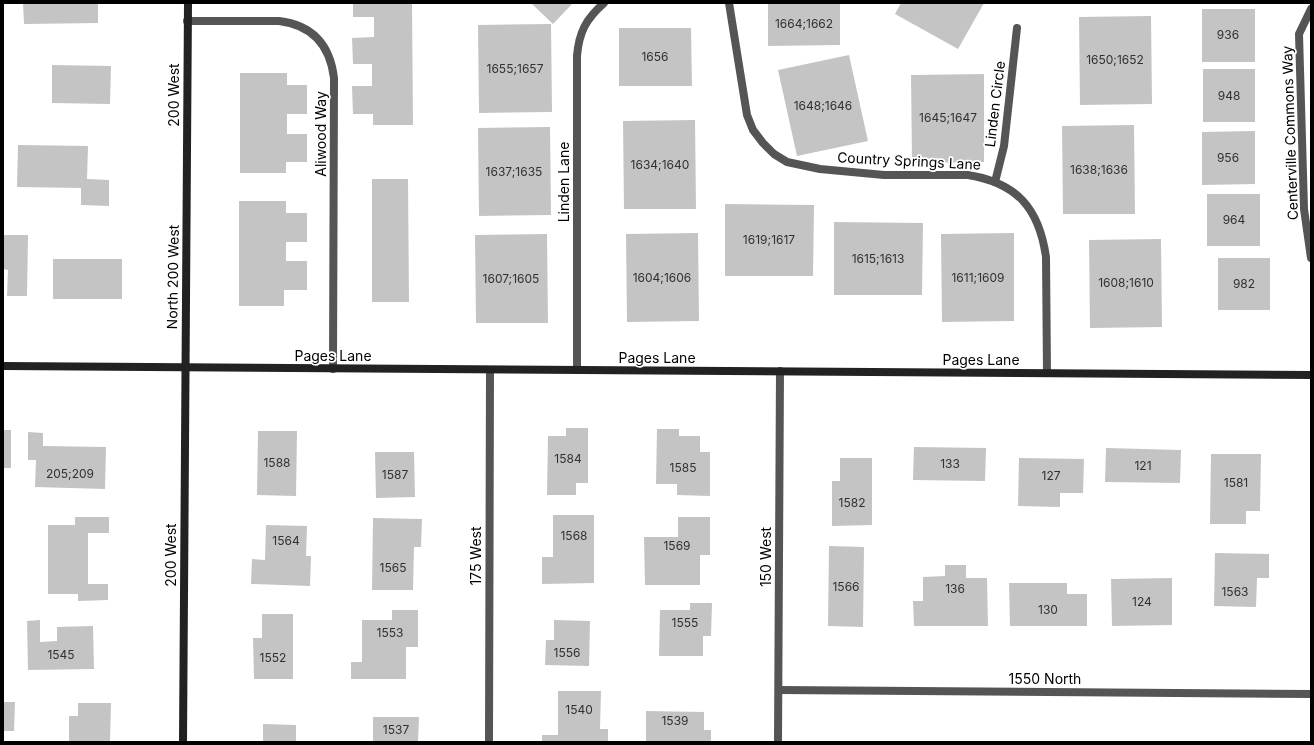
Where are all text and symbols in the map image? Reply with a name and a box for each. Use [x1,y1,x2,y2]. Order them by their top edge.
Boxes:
house number: 1664;1662 [775,16,833,31]
house number: 936 [1217,27,1239,42]
street label: Centerville Commons Way [1278,45,1301,221]
house number: 1656 [641,49,669,64]
house number: 1650;1652 [1086,52,1144,67]
street label: Linden Circle [981,60,1008,148]
house number: 1655;1657 [487,61,544,76]
street label: 200 West [165,63,182,127]
house number: 948 [1218,88,1240,103]
street label: Aliwood Way [312,91,329,177]
house number: 1648;1646 [794,98,852,113]
house number: 1645;1647 [919,110,977,125]
street label: Linden Lane [555,142,572,222]
street label: Country Springs Lane [837,148,981,173]
house number: 956 [1217,150,1239,165]
house number: 1634;1640 [631,157,689,172]
house number: 1638;1636 [1070,162,1128,177]
house number: 1637;1635 [486,164,542,179]
house number: 964 [1223,212,1246,227]
street label: North 200 West [163,224,182,329]
house number: 1619;1617 [743,232,795,247]
house number: 1615;1613 [852,251,904,266]
house number: 1604;1606 [633,270,691,285]
house number: 1611;1609 [951,270,1005,285]
house number: 1607;1605 [483,271,539,286]
house number: 1608;1610 [1098,275,1154,290]
house number: 982 [1233,276,1255,291]
street label: Pages Lane [294,347,372,364]
street label: Pages Lane [618,349,696,366]
street label: Pages Lane [942,351,1020,368]
house number: 1584 [554,451,582,466]
house number: 1588 [263,455,291,470]
house number: 133 [940,456,960,471]
house number: 121 [1134,458,1152,473]
house number: 1585 [670,460,696,475]
house number: 205;209 [46,466,94,481]
house number: 1587 [382,467,408,482]
house number: 127 [1042,468,1061,483]
house number: 1581 [1224,475,1248,490]
house number: 1582 [839,495,865,510]
street label: 200 West [162,523,179,587]
street label: 175 West [467,526,484,586]
street label: 150 West [757,526,774,587]
house number: 1568 [560,528,588,543]
house number: 1564 [272,533,300,548]
house number: 1569 [663,538,691,553]
house number: 1565 [380,560,406,575]
house number: 1566 [832,579,860,594]
house number: 136 [945,581,965,596]
house number: 1563 [1221,584,1249,599]
house number: 124 [1132,594,1152,609]
house number: 130 [1038,602,1058,617]
house number: 1555 [672,615,698,630]
house number: 1553 [377,625,403,640]
house number: 1556 [554,645,580,660]
house number: 1545 [47,647,75,662]
house number: 1552 [260,650,286,665]
street label: 1550 North [1009,670,1081,687]
house number: 1540 [565,702,593,717]
house number: 1539 [661,713,689,728]
house number: 1537 [383,722,409,737]

